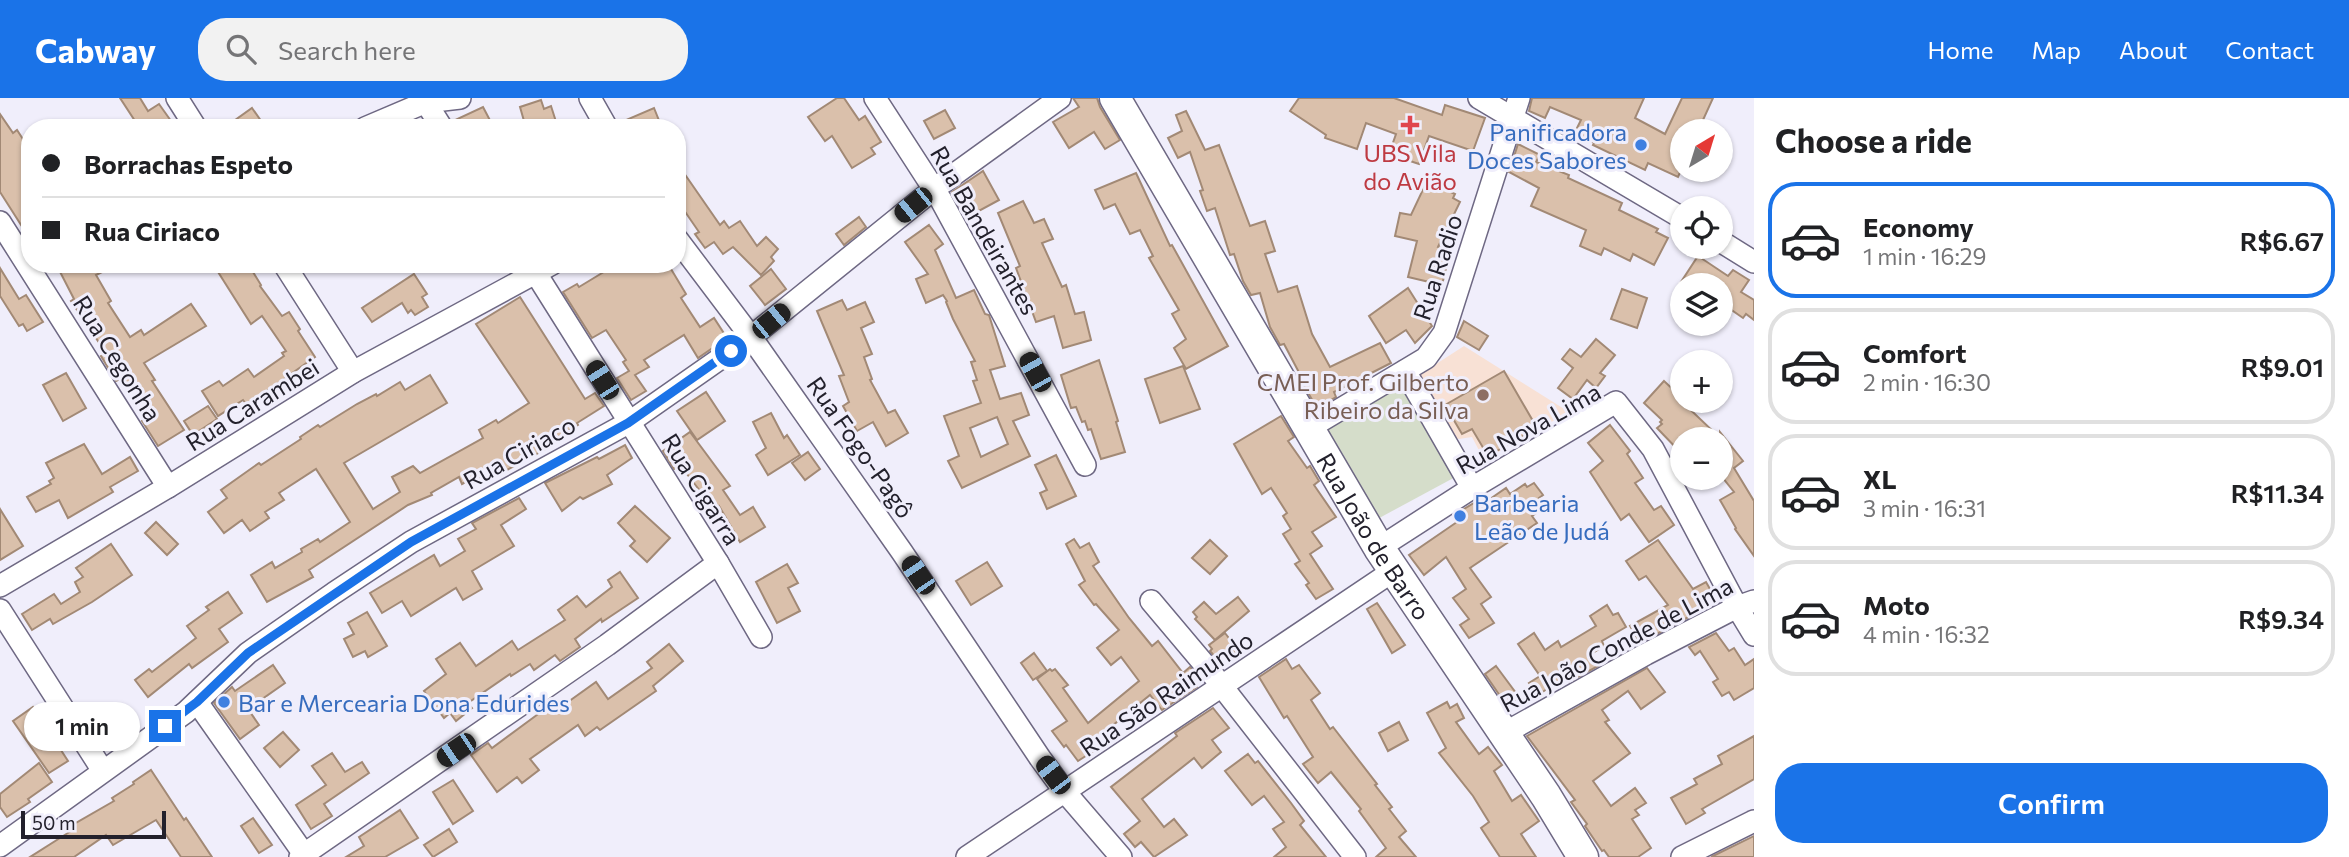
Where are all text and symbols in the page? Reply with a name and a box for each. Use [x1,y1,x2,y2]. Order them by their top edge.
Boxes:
search box [198,18,688,81]
text: Cabway [35,29,156,70]
icon: search [222,30,260,68]
text: Search here [278,34,416,65]
text: Home [1928,35,1994,64]
text: Map [2032,35,2081,64]
text: About [2119,35,2187,64]
text: Contact [2225,35,2314,64]
marker: UBS Vila do Avião [1400,115,1420,135]
place label: Panificadora Doces Sabores [1467,117,1627,174]
north arrow [1670,119,1732,182]
map controls [1670,119,1733,490]
text: Choose a ride [1775,120,1972,160]
marker: Panificadora Doces Sabores [1633,137,1649,153]
place label: UBS Vila do Avião [1363,138,1457,195]
street label: Rua Bandeirantes [925,141,1045,319]
text: Borrachas Espeto [84,148,293,179]
car [891,184,936,226]
button: locate [1670,196,1733,259]
icon: car [1779,209,1842,272]
street label: Rua Radio [1406,210,1468,324]
text: Economy [1863,211,1974,242]
text: Rua Ciriaco [84,215,220,246]
text: R$6.67 [2240,225,2324,256]
text: 1 min · 16:29 [1863,242,1987,270]
button: layers [1670,273,1733,336]
street label: Rua Cegonha [68,290,168,426]
car [749,300,794,342]
route start [715,335,747,367]
icon: car [1779,335,1842,398]
text: Comfort [1863,337,1966,368]
car [1016,349,1055,395]
button: + [1670,350,1733,413]
text: R$9.01 [2241,351,2324,382]
street label: Rua Carambei [180,352,324,456]
car [582,357,623,403]
place label: CMEI Prof. Gilberto Ribeiro da Silva [1257,367,1469,424]
text: 2 min · 16:30 [1863,368,1991,396]
street label: Rua Fogo-Pagô [801,371,921,523]
street label: Rua Nova Lima [1451,376,1605,480]
marker: CMEI Prof. Gilberto Ribeiro da Silva [1475,387,1491,403]
street label: Rua Ciriaco [458,409,580,495]
button: − [1670,427,1733,490]
street label: Rua Cigarra [656,428,748,550]
street label: Rua João de Barro [1312,447,1437,625]
icon: car [1779,461,1842,524]
text: XL [1863,463,1897,494]
text: R$11.34 [2231,477,2324,508]
place label: Barbearia Leão de Judá [1474,488,1610,545]
text: 3 min · 16:31 [1863,494,1986,522]
marker: Barbearia Leão de Judá [1452,508,1468,524]
car [898,552,939,598]
street label: Rua João Conde de Lima [1495,570,1737,718]
icon: car [1779,587,1842,650]
text: Moto [1863,589,1930,620]
text: R$9.34 [2238,603,2324,634]
text: 4 min · 16:32 [1863,620,1990,648]
street label: Rua São Raimundo [1074,624,1258,762]
place label: Bar e Mercearia Dona Edurides [238,688,570,717]
marker: Bar e Mercearia Dona Edurides [216,694,232,710]
callout: 1 min [25,702,140,750]
route end [149,710,181,742]
text: 1 min [55,712,109,740]
car [433,730,480,770]
car [1032,752,1075,798]
button: Confirm [1775,763,2328,843]
scale bar [21,808,166,840]
text: 50 m [32,811,76,834]

